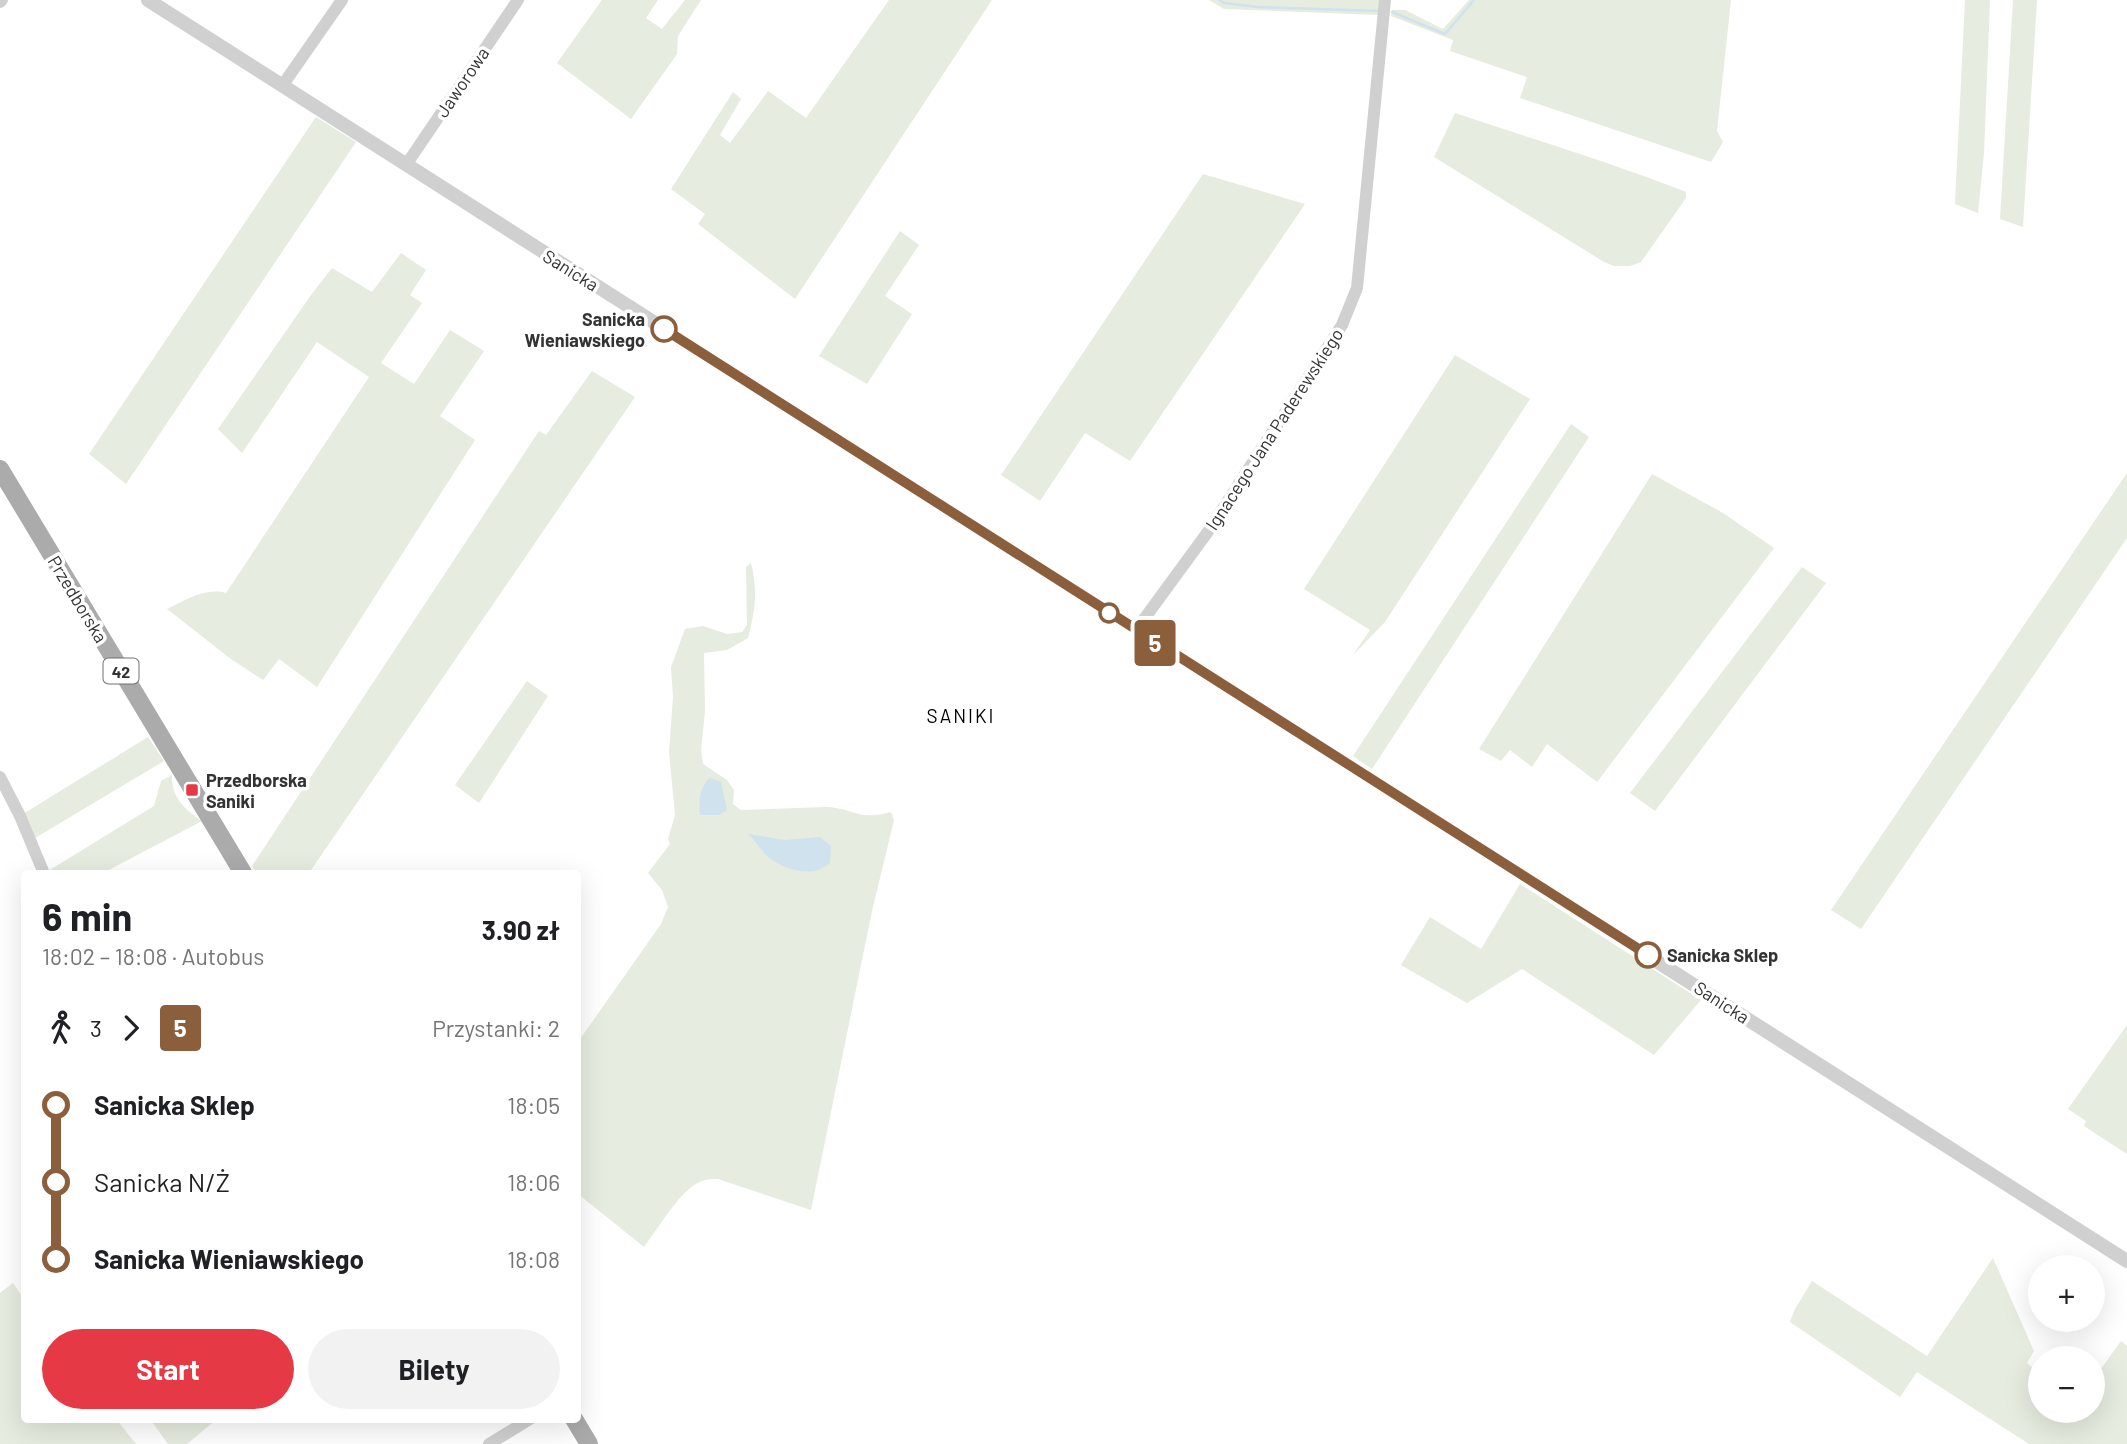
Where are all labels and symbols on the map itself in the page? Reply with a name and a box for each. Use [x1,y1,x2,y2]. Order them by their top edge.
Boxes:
street label: Jaworowa [431,43,493,121]
street label: Sanicka [539,244,603,296]
place label: Sanicka Wieniawskiego [525,308,645,351]
marker: Sanicka Wieniawskiego [651,316,677,342]
street label: Ignacego Jana Paderewskiego [1201,324,1347,534]
street label: Przedborska [43,552,113,646]
unlabelled marker [1099,603,1119,623]
line badge: 5 [1132,620,1178,666]
road number: 42 [104,658,138,684]
district label: SANIKI [927,704,995,727]
place label: Przedborska Saniki [206,769,307,812]
marker: Przedborska Saniki [184,782,200,798]
marker: Sanicka Sklep [1635,942,1661,968]
place label: Sanicka Sklep [1667,944,1778,966]
street label: Sanicka [1690,976,1754,1028]

